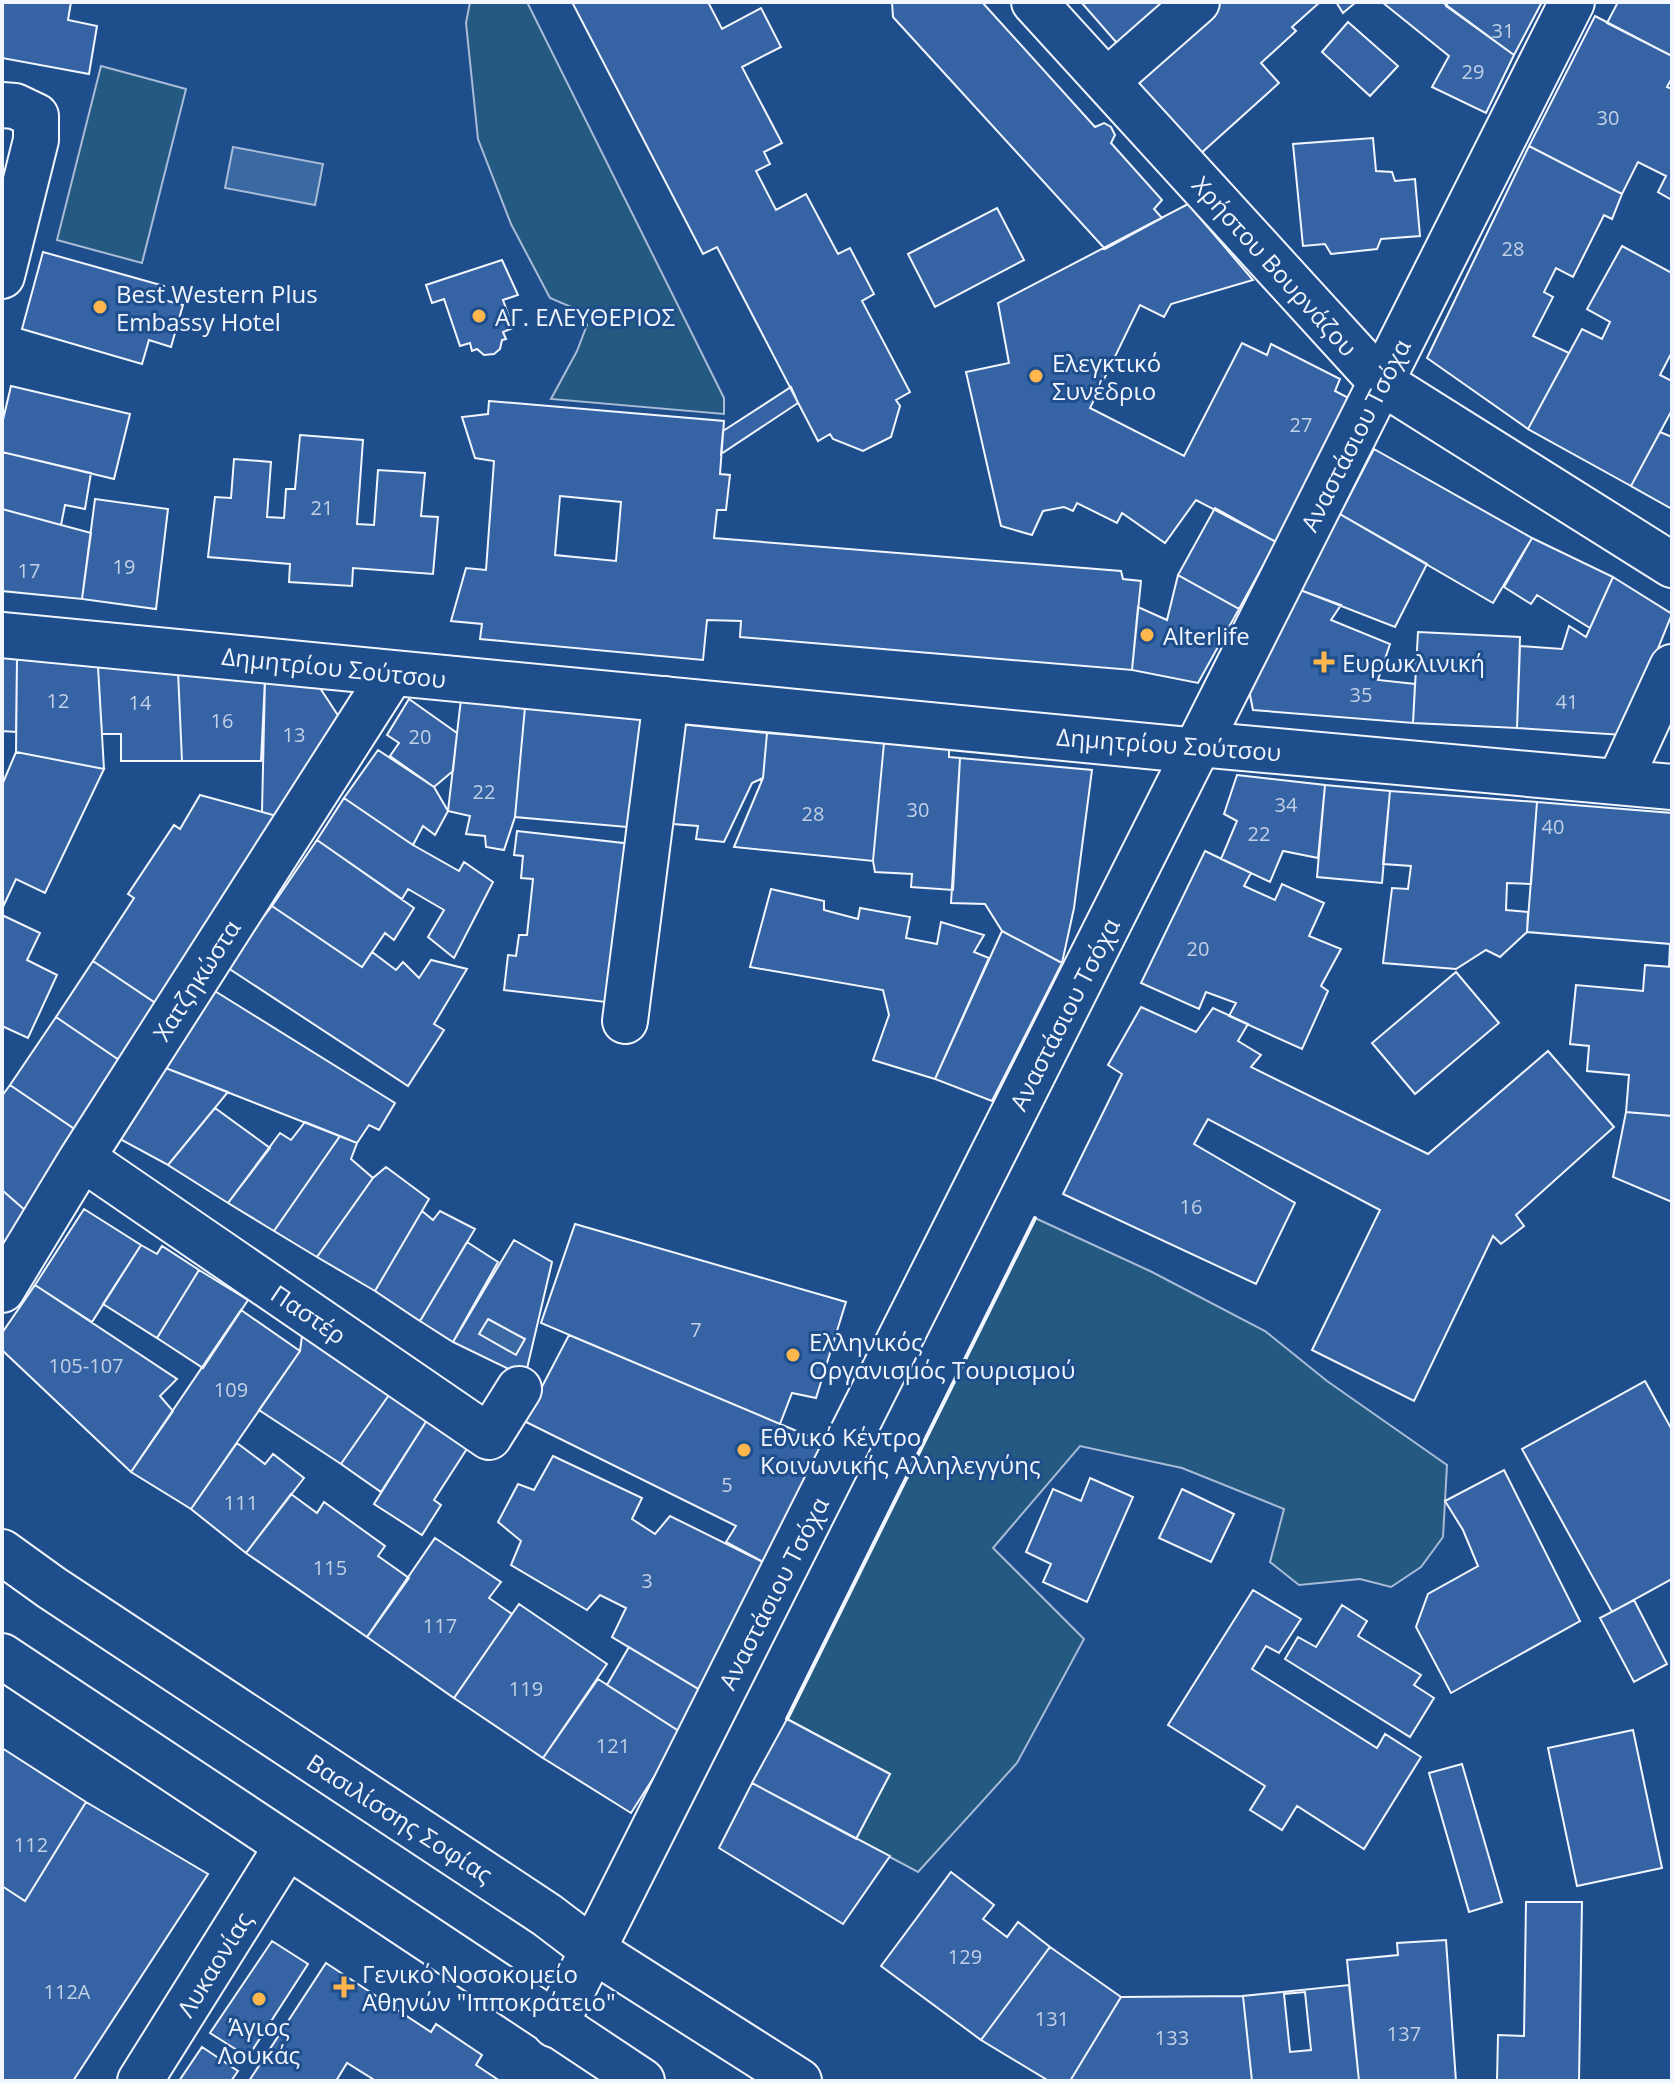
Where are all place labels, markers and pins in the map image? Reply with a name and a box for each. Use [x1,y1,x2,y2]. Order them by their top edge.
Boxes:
place label: Best Western Plus Embassy Hotel [116,277,318,338]
marker: Best Western Plus Embassy Hotel [91,298,109,316]
place label: ΑΓ. ΕΛΕΥΘΕΡΙΟΣ [495,300,676,333]
marker: ΑΓ. ΕΛΕΥΘΕΡΙΟΣ [470,307,488,325]
place label: Ελεγκτικό Συνέδριο [1052,346,1161,407]
marker: Ελεγκτικό Συνέδριο [1027,367,1045,385]
place label: Alterlife [1163,619,1250,652]
marker: Alterlife [1138,626,1156,644]
place label: Ευρωκλινική [1342,646,1485,679]
marker: Ευρωκλινική [1313,651,1335,673]
place label: Ελληνικός Οργανισμός Τουρισμού [809,1325,1075,1386]
marker: Ελληνικός Οργανισμός Τουρισμού [784,1346,802,1364]
place label: Εθνικό Κέντρο Κοινωνικής Αλληλεγγύης [760,1420,1040,1481]
marker: Εθνικό Κέντρο Κοινωνικής Αλληλεγγύης [735,1441,753,1459]
place label: Γενικό Νοσοκομείο Αθηνών "Ιπποκράτειο" [362,1957,615,2018]
marker: Γενικό Νοσοκομείο Αθηνών "Ιπποκράτειο" [333,1976,355,1998]
marker: Άγιος Λουκάς [250,1990,268,2008]
place label: Άγιος Λουκάς [218,2010,300,2071]

